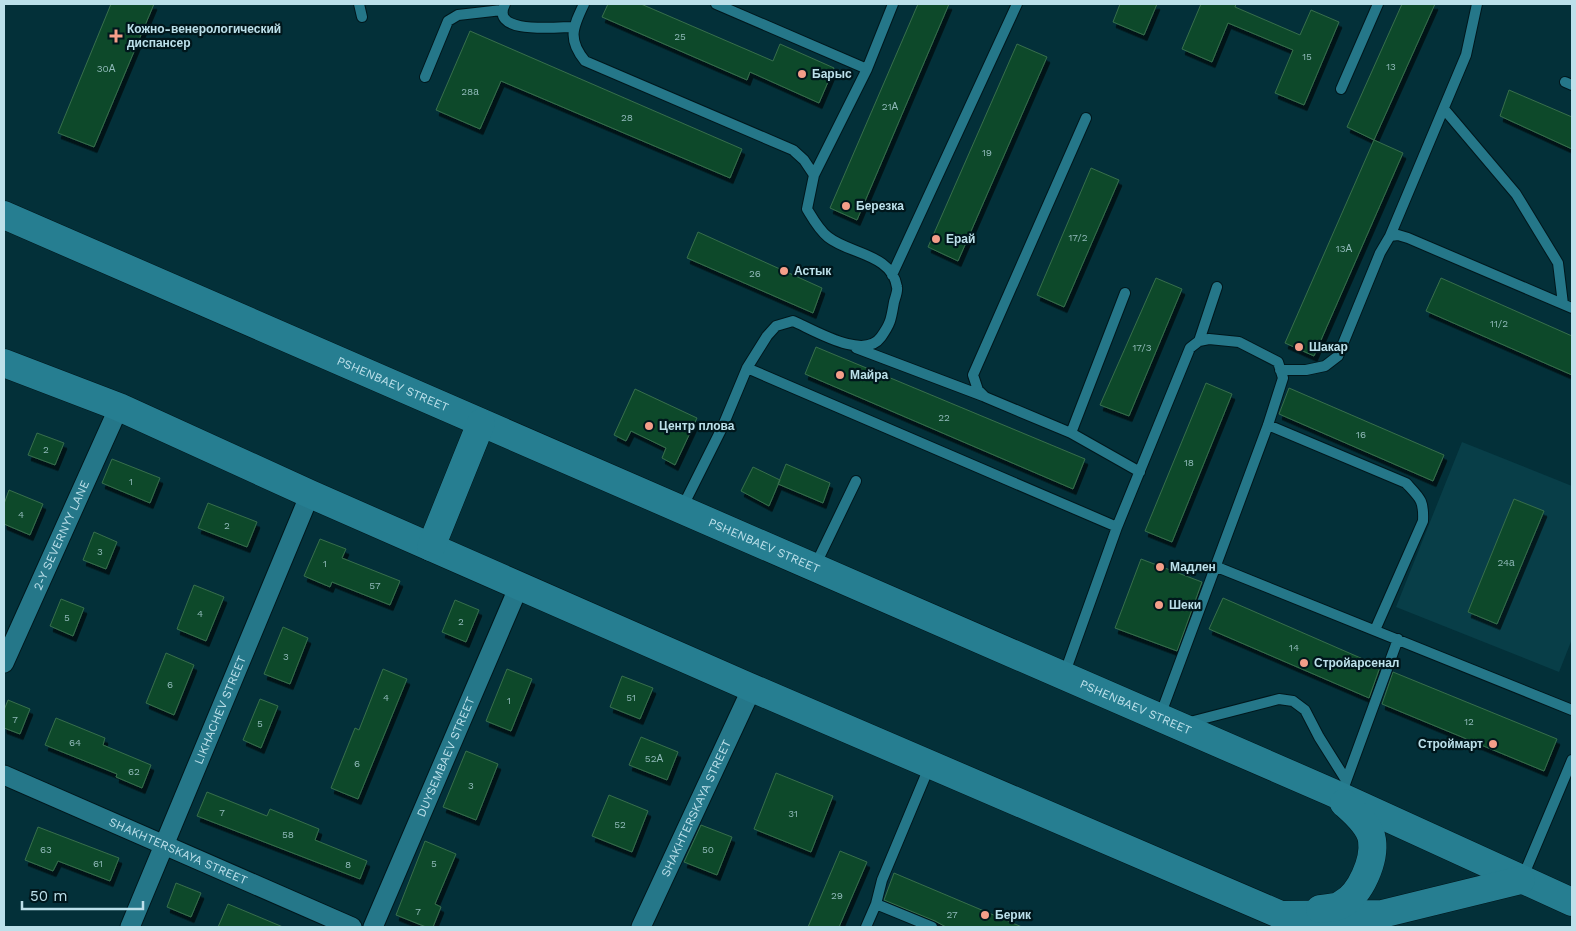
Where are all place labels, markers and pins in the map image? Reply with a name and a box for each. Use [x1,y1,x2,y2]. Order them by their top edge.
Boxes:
place label: Кожно-венерологический диспансер [127,22,281,50]
marker: Кожно-венерологический диспансер [109,29,123,43]
place label: Барыс [812,67,852,81]
marker: Барыс [796,68,808,80]
place label: Березка [856,199,904,213]
marker: Березка [840,200,852,212]
place label: Ерай [946,232,975,246]
marker: Ерай [930,233,942,245]
place label: Астык [794,264,832,278]
marker: Астык [778,265,790,277]
place label: Шакар [1309,340,1348,354]
marker: Шакар [1293,341,1305,353]
place label: Майра [850,368,889,382]
marker: Майра [834,369,846,381]
place label: Центр плова [659,419,735,433]
marker: Центр плова [643,420,655,432]
place label: Мадлен [1170,560,1216,574]
marker: Мадлен [1154,561,1166,573]
place label: Шеки [1169,598,1201,612]
marker: Шеки [1153,599,1165,611]
place label: Стройарсенал [1314,656,1399,670]
marker: Стройарсенал [1298,657,1310,669]
place label: Строймарт [1418,737,1483,751]
marker: Строймарт [1487,738,1499,750]
place label: Берик [995,908,1032,922]
marker: Берик [979,909,991,921]

